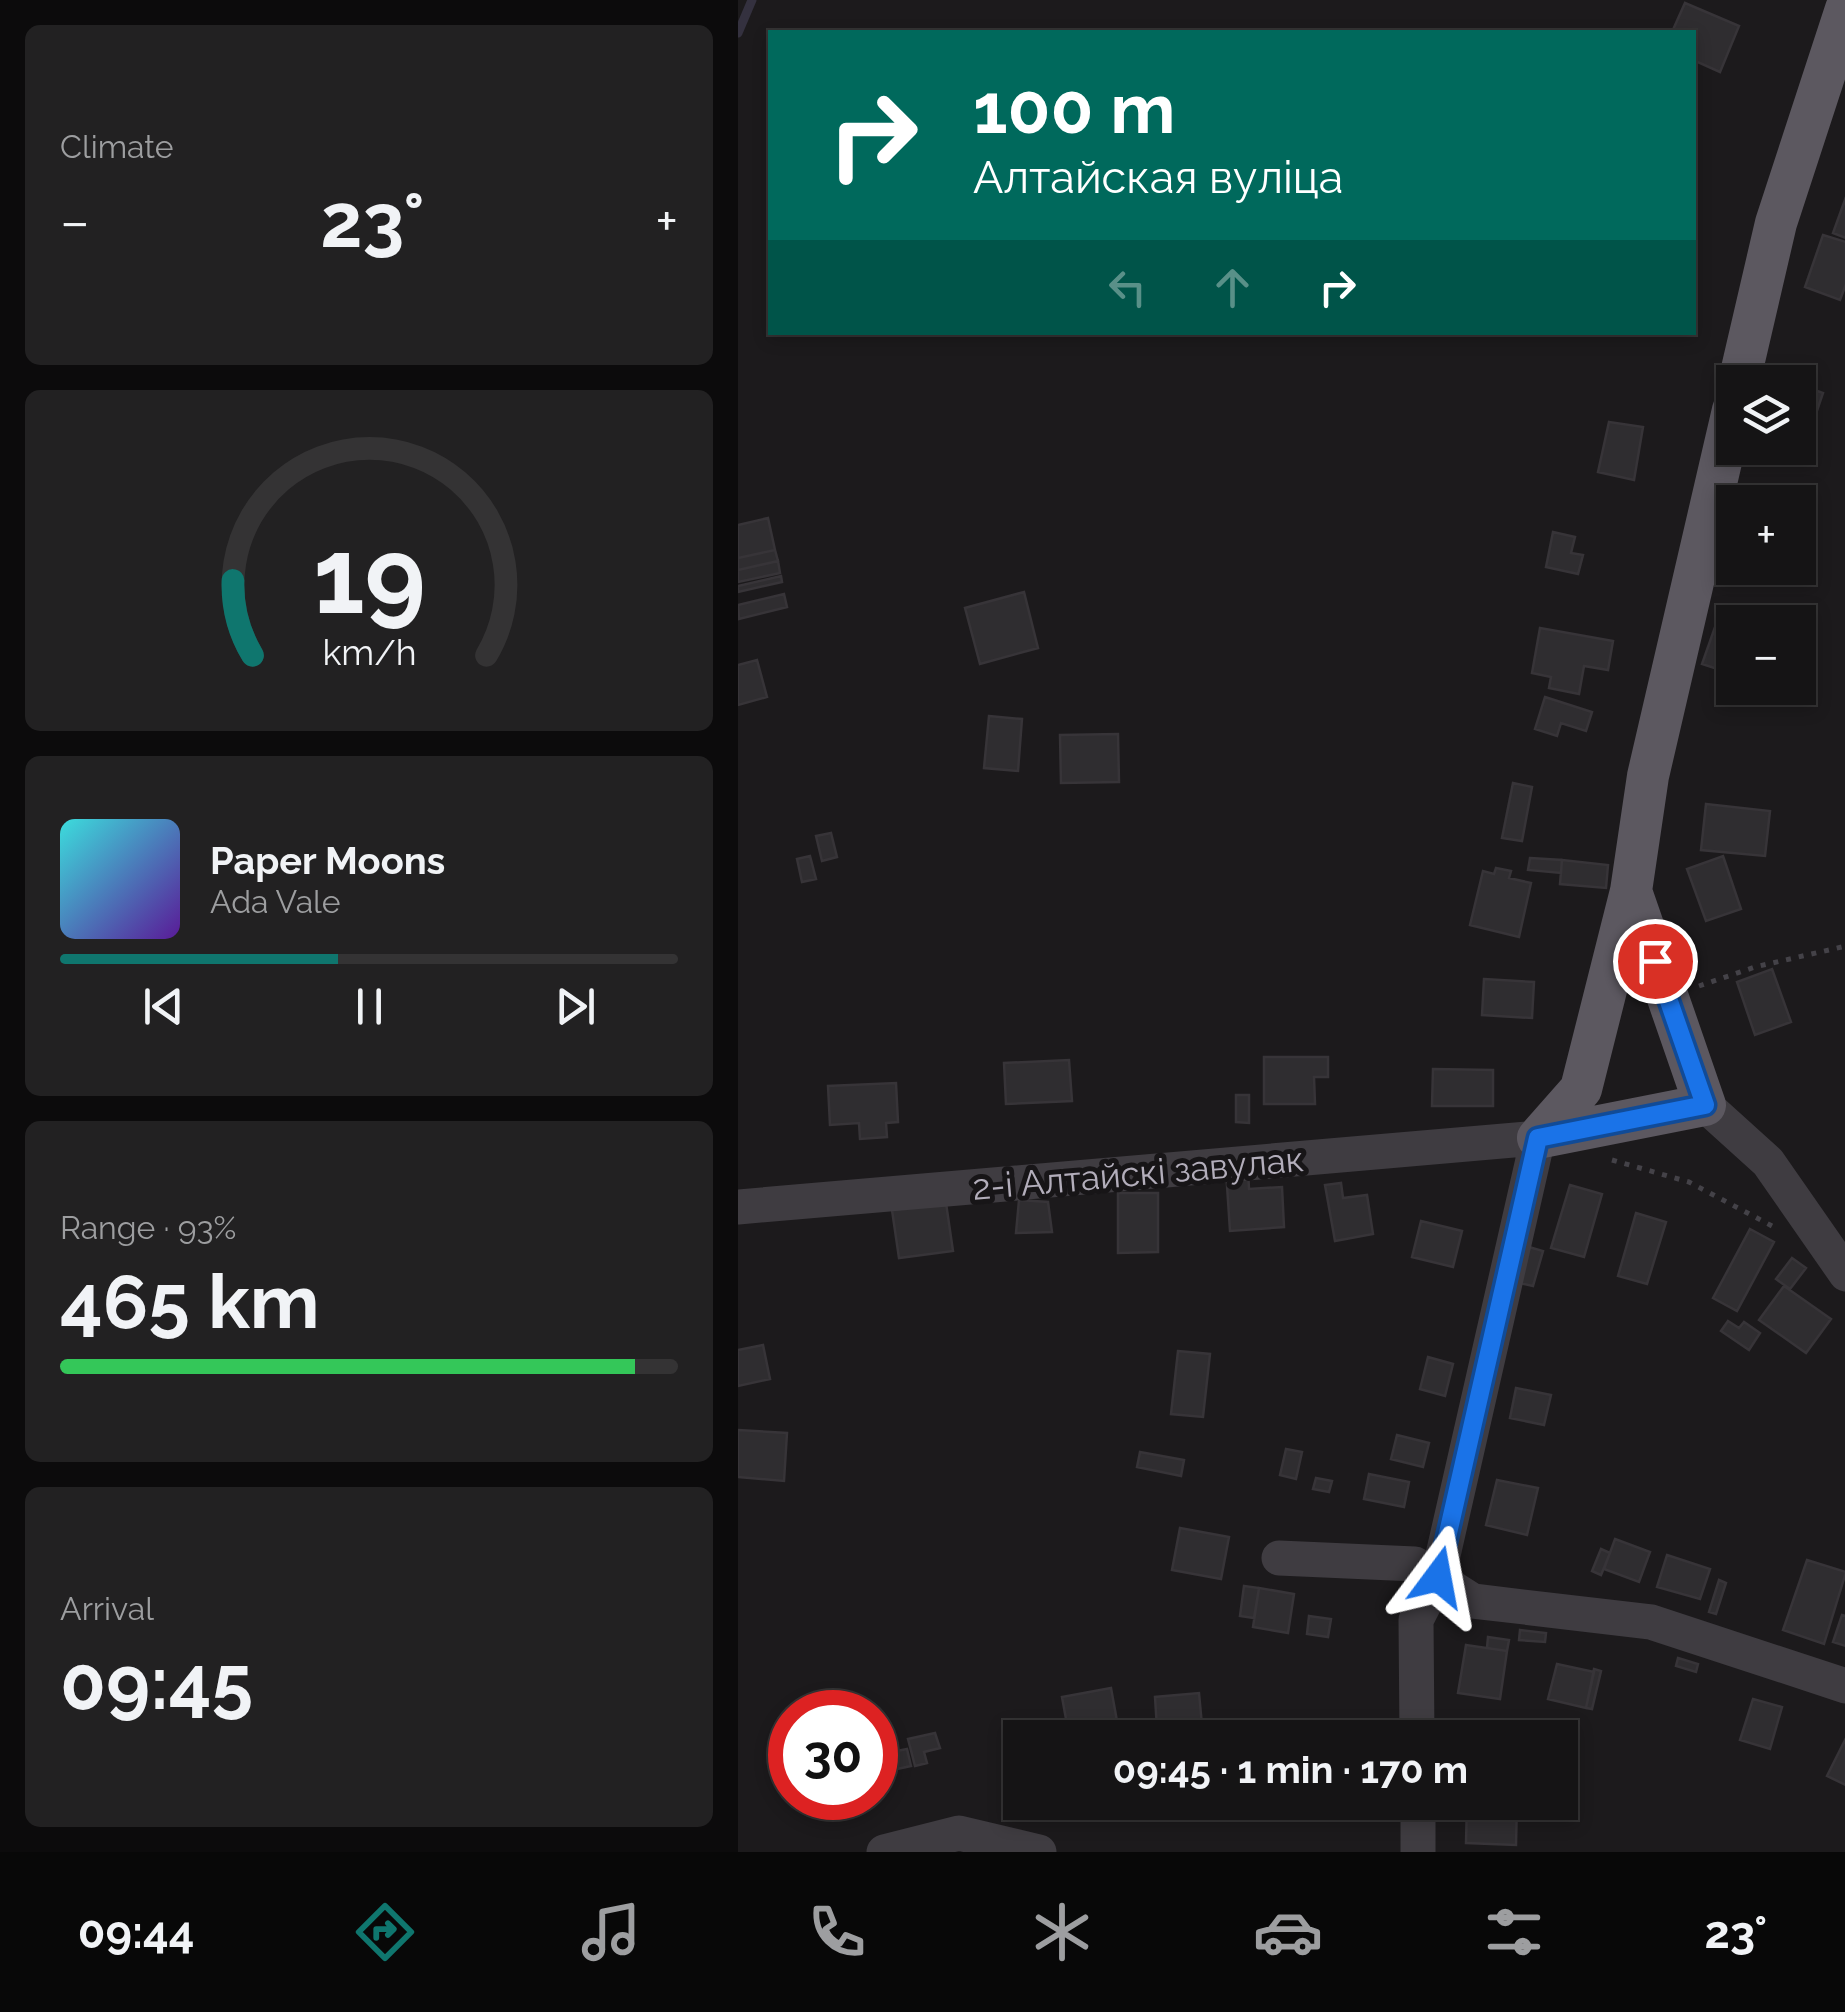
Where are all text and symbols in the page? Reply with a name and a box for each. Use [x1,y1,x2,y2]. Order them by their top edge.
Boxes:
text: 100 m [973,67,1176,149]
icon: right [808,70,938,200]
text: Climate [60,128,174,165]
text: Алтайская вуліца [973,151,1343,204]
text: 23° [320,176,425,265]
text: − [60,189,90,254]
text: + [655,189,678,254]
icon: left [1100,260,1155,315]
icon: ahead [1205,260,1260,315]
icon: right [1310,260,1365,315]
map controls [1716,365,1816,705]
button: layers [1716,365,1816,465]
button: + [1716,485,1816,585]
text: 19 [313,515,425,637]
button: − [1716,605,1816,705]
text: km/h [322,631,416,673]
text: Paper Moons [210,838,445,883]
text: Ada Vale [210,883,341,920]
pin [1613,919,1698,1004]
icon: arrive [1628,934,1683,989]
icon: previous [136,979,191,1034]
icon: pause [342,979,397,1034]
icon: next [548,979,603,1034]
street label: 2-і Алтайскі завулак [971,1138,1305,1208]
text: Range · 93% [60,1209,236,1246]
text: 465 km [60,1257,320,1346]
position arrow [1386,1525,1490,1629]
text: Arrival [60,1590,154,1627]
text: 09:45 [60,1638,253,1727]
speed limit sign: 30 [768,1690,898,1820]
text: 09:45 · 1 min · 170 m [1113,1747,1468,1792]
icon: directions [350,1897,420,1967]
icon: music [576,1897,646,1967]
icon: phone [802,1897,872,1967]
icon: climate [1027,1897,1097,1967]
icon: car [1253,1897,1323,1967]
icon: filters [1479,1897,1549,1967]
text: 09:44 [78,1906,195,1959]
text: 23° [1705,1906,1767,1959]

